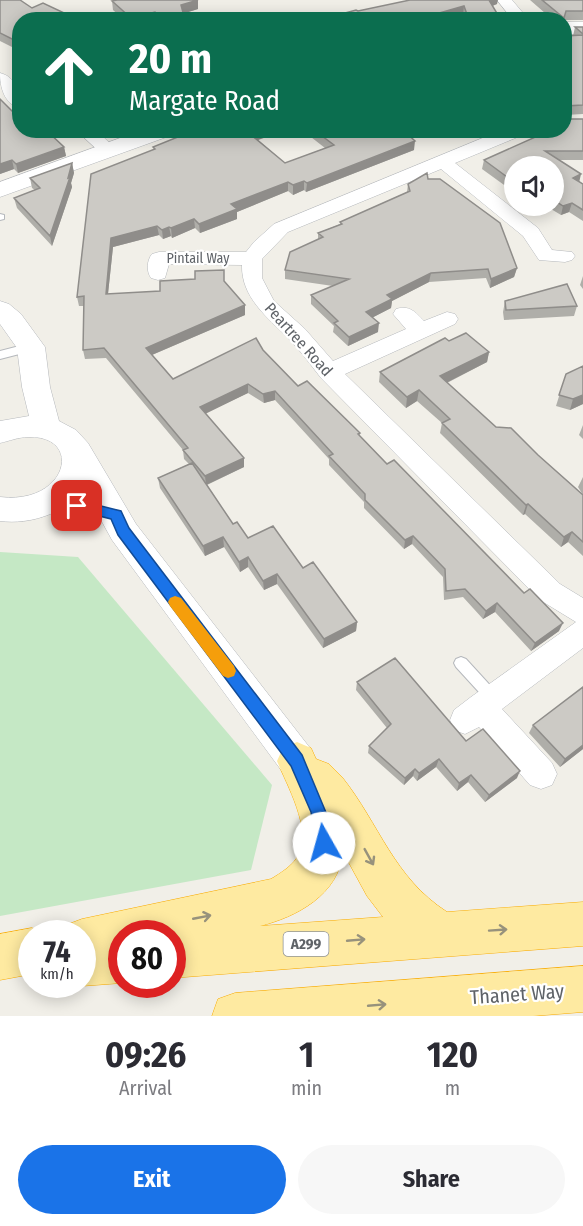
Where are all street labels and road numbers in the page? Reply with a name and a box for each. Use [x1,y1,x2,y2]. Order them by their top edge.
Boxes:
street label: Pintail Way [166,250,230,267]
street label: Peartree Road [261,299,337,380]
road number: A299 [284,932,328,956]
street label: Thanet Way [469,979,565,1009]

